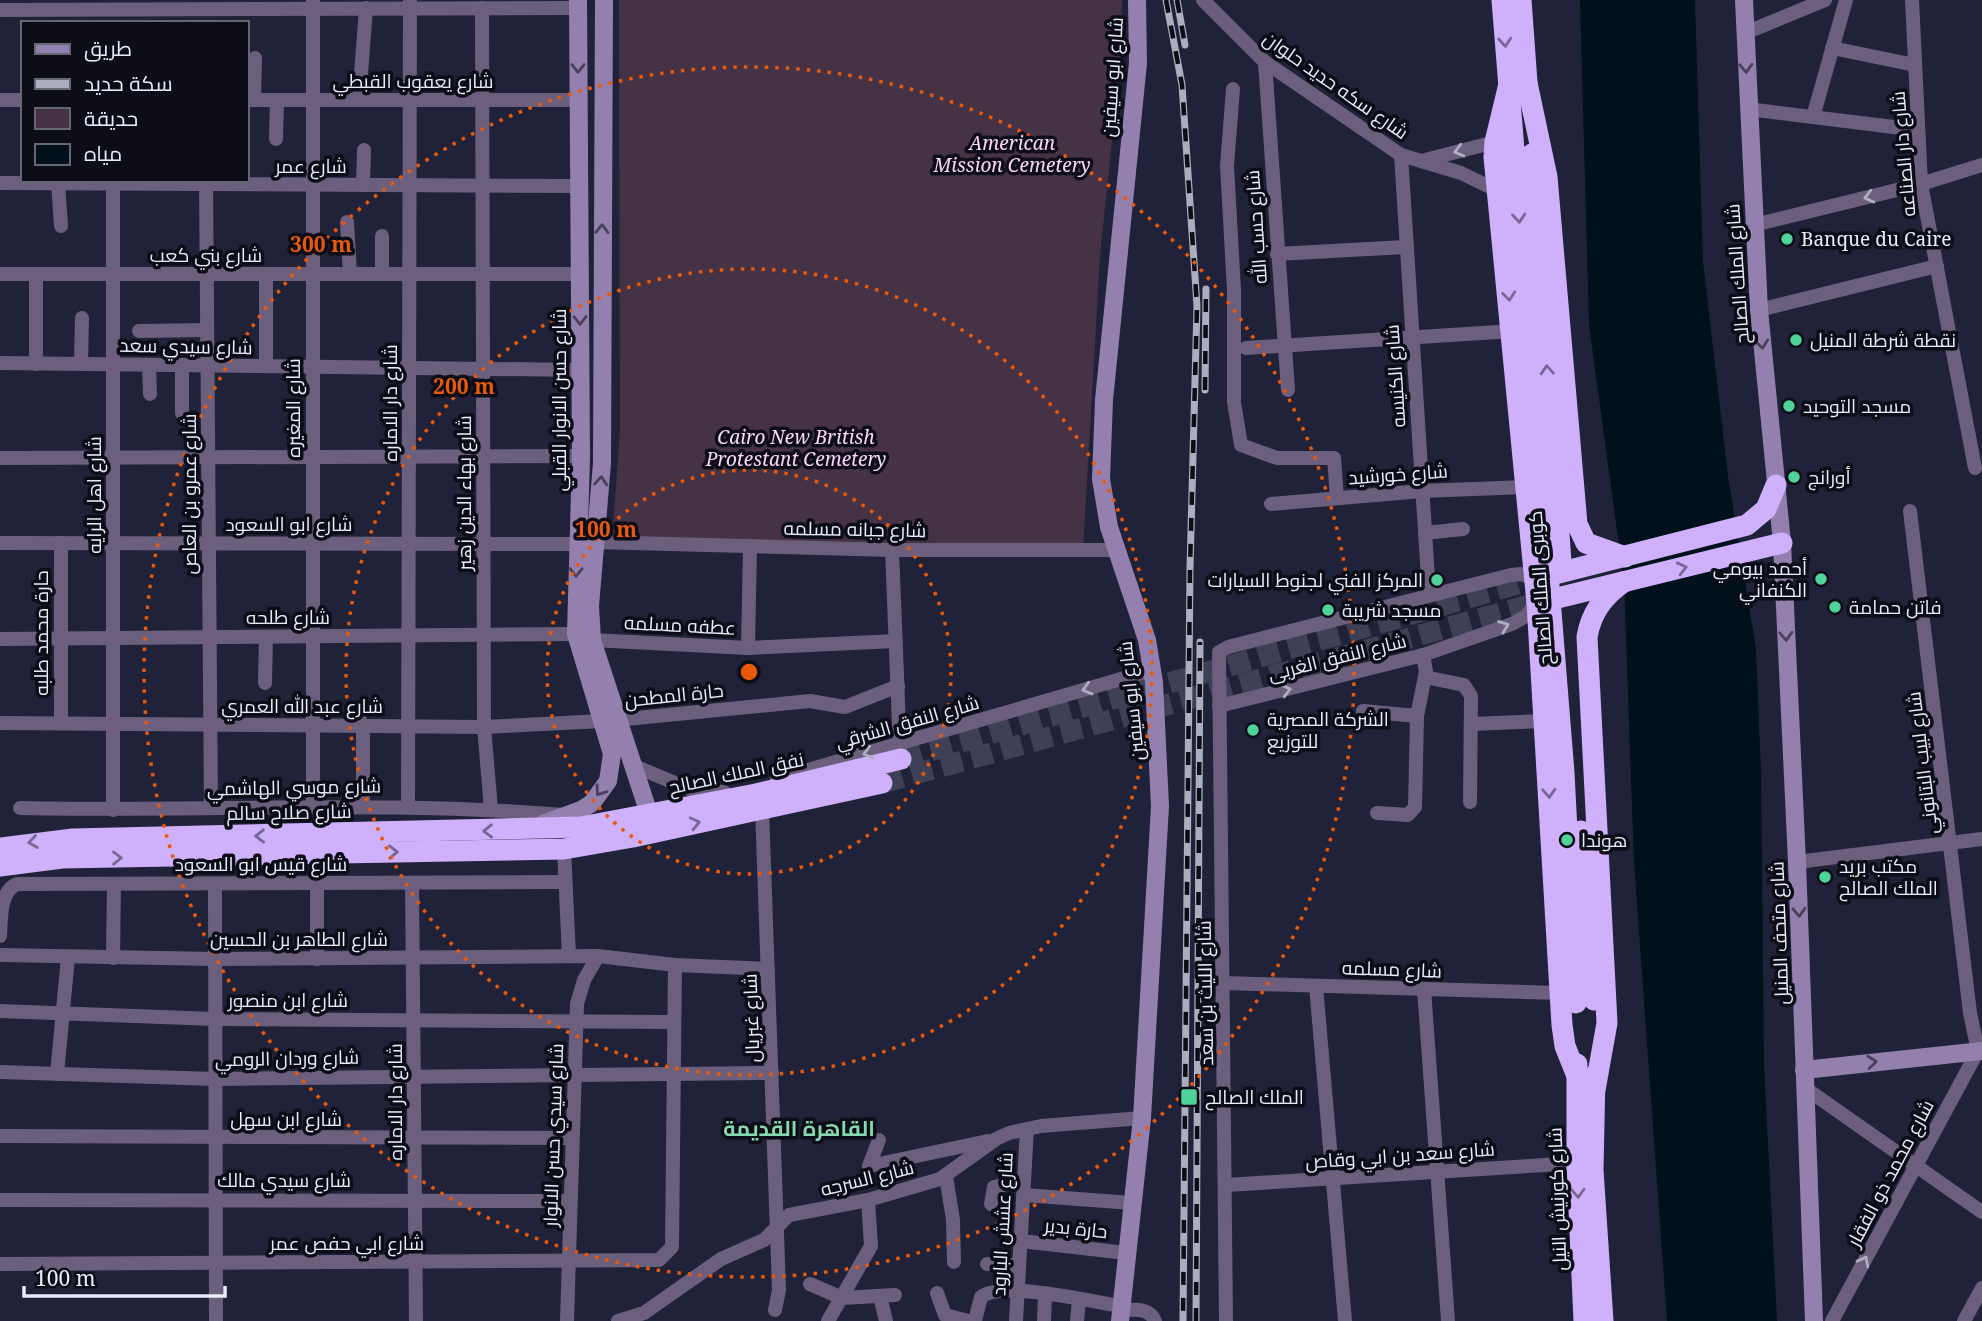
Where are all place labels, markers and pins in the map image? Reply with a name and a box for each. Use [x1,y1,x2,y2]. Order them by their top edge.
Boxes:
place label: Banque du Caire [1801,226,1951,252]
marker: Banque du Caire [1779,231,1795,247]
place label: نقطة شرطة المنيل [1810,327,1956,353]
marker: نقطة شرطة المنيل [1788,332,1804,348]
place label: مسجد التوحيد [1803,393,1911,419]
marker: مسجد التوحيد [1781,398,1797,414]
place label: أورانج [1808,464,1851,491]
marker: أورانج [1786,469,1802,485]
place label: أحمد بيومي الكنفاني [1713,555,1807,605]
place label: المركز الفني لجنوط السيارات [1207,567,1423,595]
marker: أحمد بيومي الكنفاني [1813,571,1829,587]
marker: المركز الفني لجنوط السيارات [1429,572,1445,588]
place label: فاتن حمامة [1849,594,1942,620]
place label: مسجد شريبة [1342,597,1441,623]
marker: فاتن حمامة [1827,599,1843,615]
marker: مسجد شريبة [1320,602,1336,618]
centre of rings [737,660,761,684]
place label: الشركة المصرية للتوزيع [1267,706,1389,755]
marker: الشركة المصرية للتوزيع [1245,722,1261,738]
place label: هوندا [1581,827,1627,853]
marker: هوندا [1559,832,1575,848]
place label: مكتب بريد الملك الصالح [1839,853,1938,902]
marker: مكتب بريد الملك الصالح [1817,869,1833,885]
place label: الملك الصالح [1205,1084,1304,1111]
marker: الملك الصالح [1179,1087,1199,1107]

